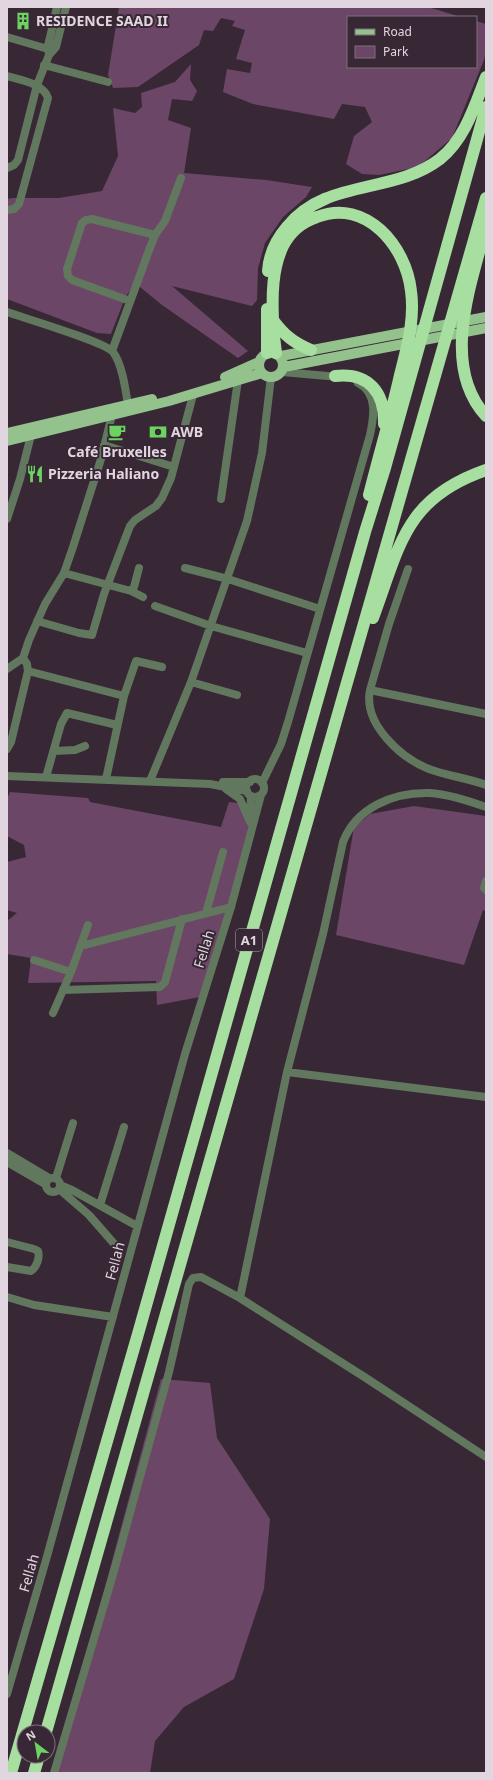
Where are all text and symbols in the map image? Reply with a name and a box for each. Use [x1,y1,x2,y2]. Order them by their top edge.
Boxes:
building icon: RESIDENCE SAAD II [13,11,33,31]
place label: RESIDENCE SAAD II [36,11,168,30]
legend [347,16,477,68]
text: Road [383,23,412,40]
text: Park [383,43,409,60]
cafe icon: Café Bruxelles [107,422,127,442]
bank icon: AWB [148,422,168,442]
place label: AWB [171,422,203,441]
place label: Café Bruxelles [67,442,167,461]
restaurant icon: Pizzeria Haliano [25,464,45,484]
place label: Pizzeria Haliano [48,464,159,483]
street label: Fellah [189,927,218,970]
road number: A1 [236,929,262,951]
street label: Fellah [100,1240,129,1282]
street label: Fellah [14,1552,43,1594]
north arrow [16,1724,56,1764]
text: N [23,1726,38,1744]

